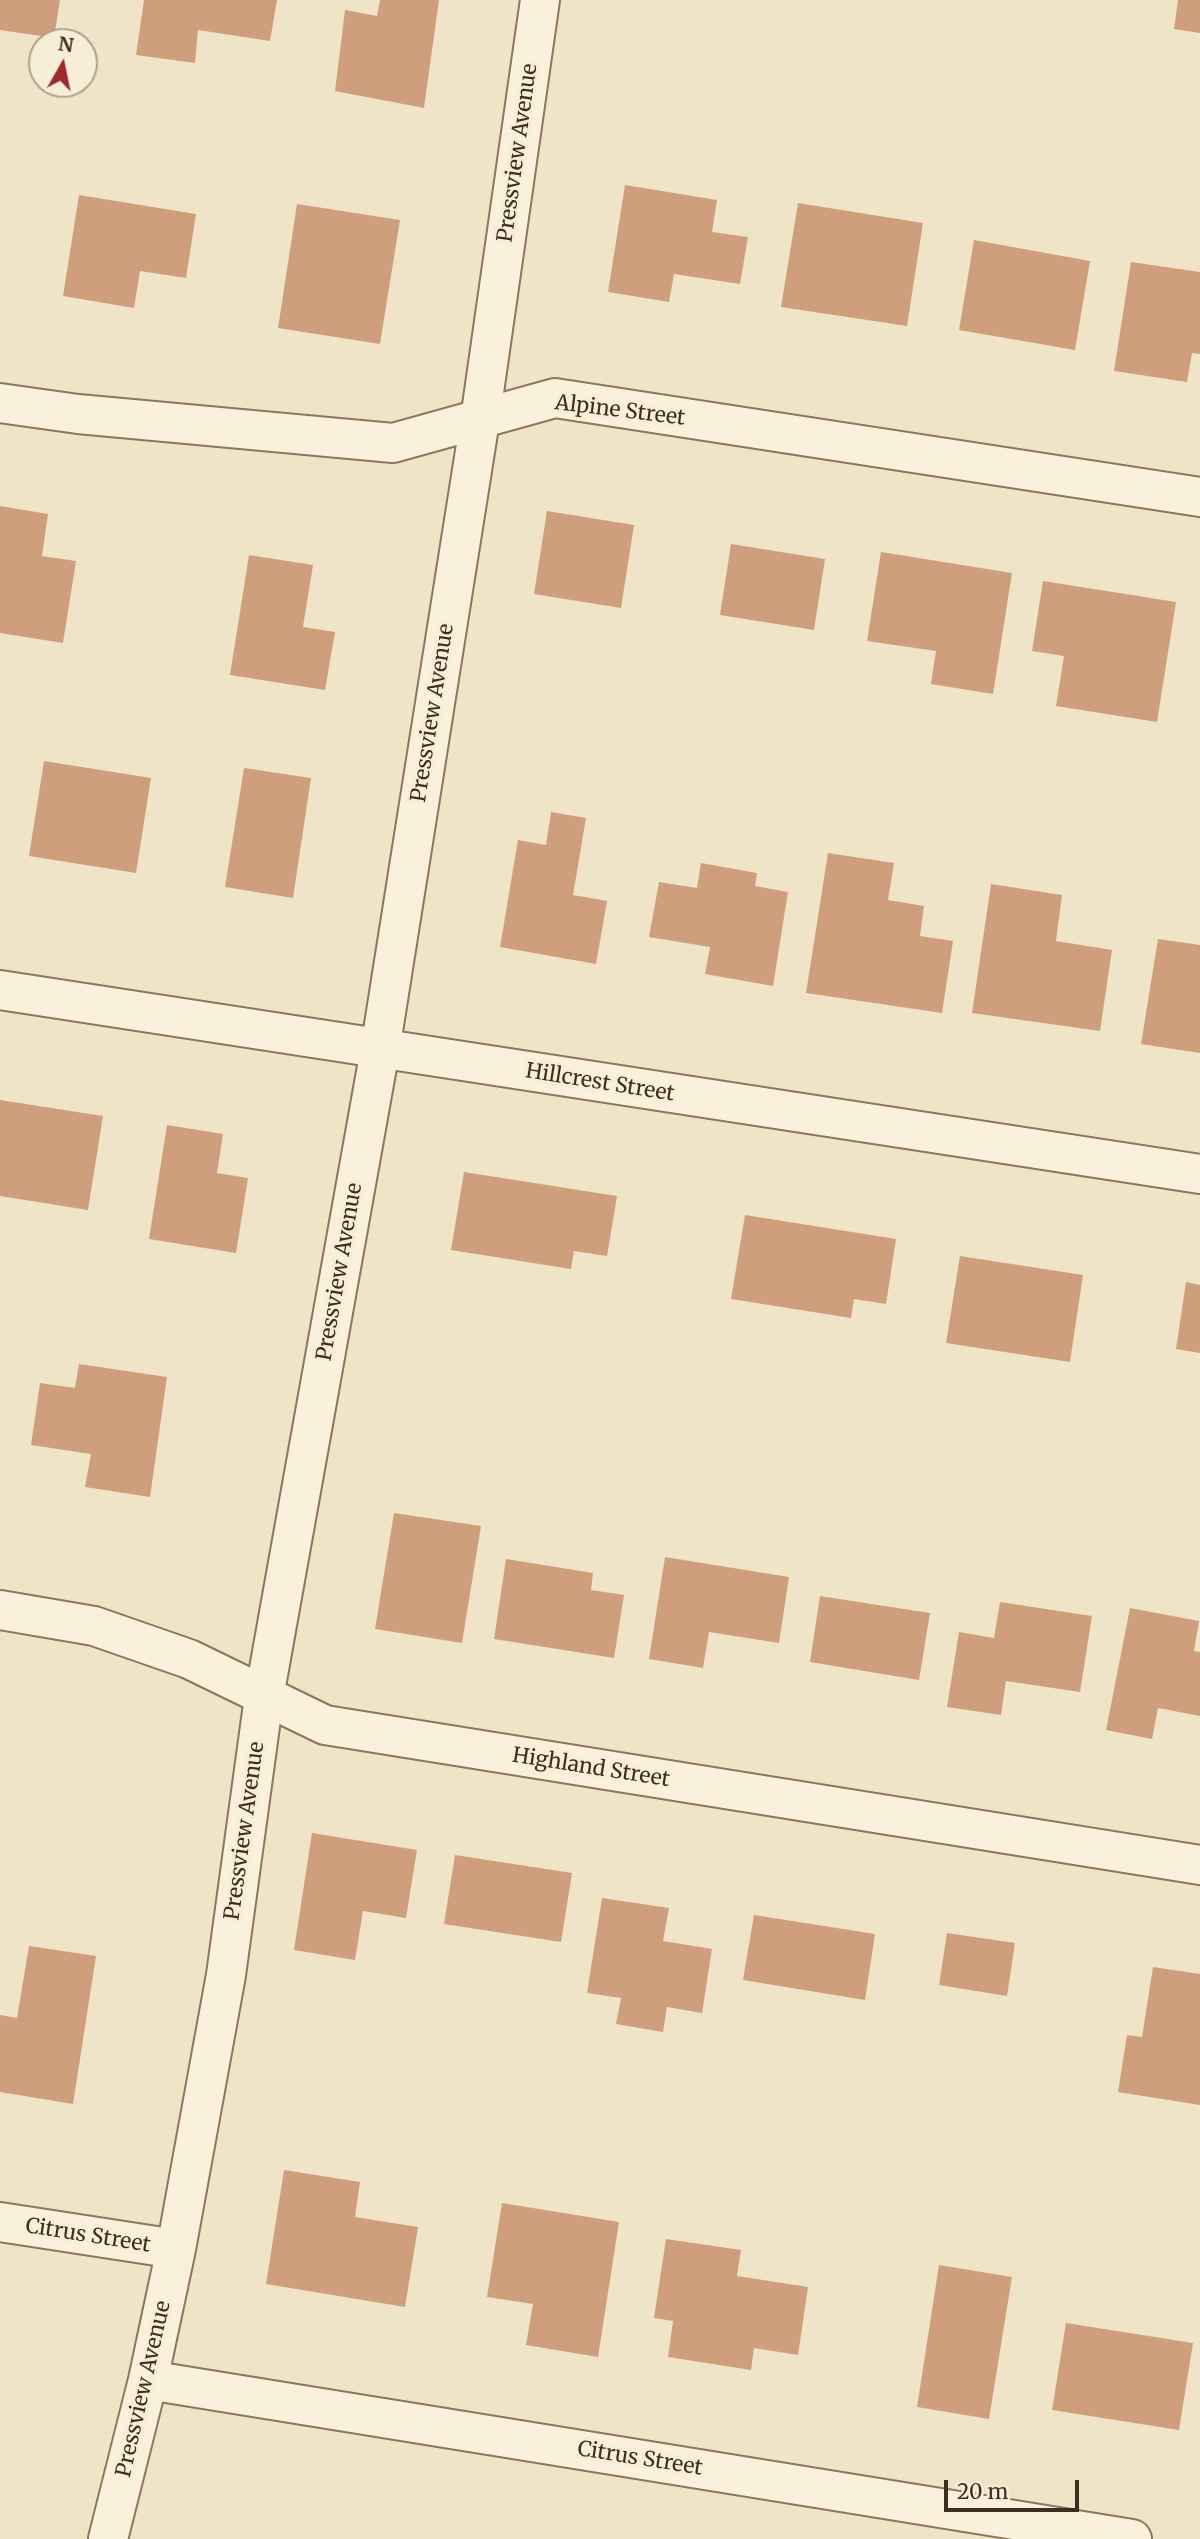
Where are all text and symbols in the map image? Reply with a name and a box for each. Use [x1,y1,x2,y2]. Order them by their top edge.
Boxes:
north arrow [28,28,98,98]
text: N [57,31,75,57]
street label: Pressview Avenue [493,62,543,244]
street label: Alpine Street [554,391,686,431]
street label: Pressview Avenue [406,622,460,804]
street label: Hillcrest Street [524,1059,676,1107]
street label: Pressview Avenue [312,1181,368,1363]
street label: Pressview Avenue [220,1740,270,1922]
street label: Highland Street [511,1743,671,1793]
street label: Citrus Street [24,2214,152,2258]
street label: Pressview Avenue [111,2298,177,2480]
street label: Citrus Street [576,2437,704,2481]
scale bar [948,2466,1083,2510]
text: 20 m [957,2478,1008,2505]

